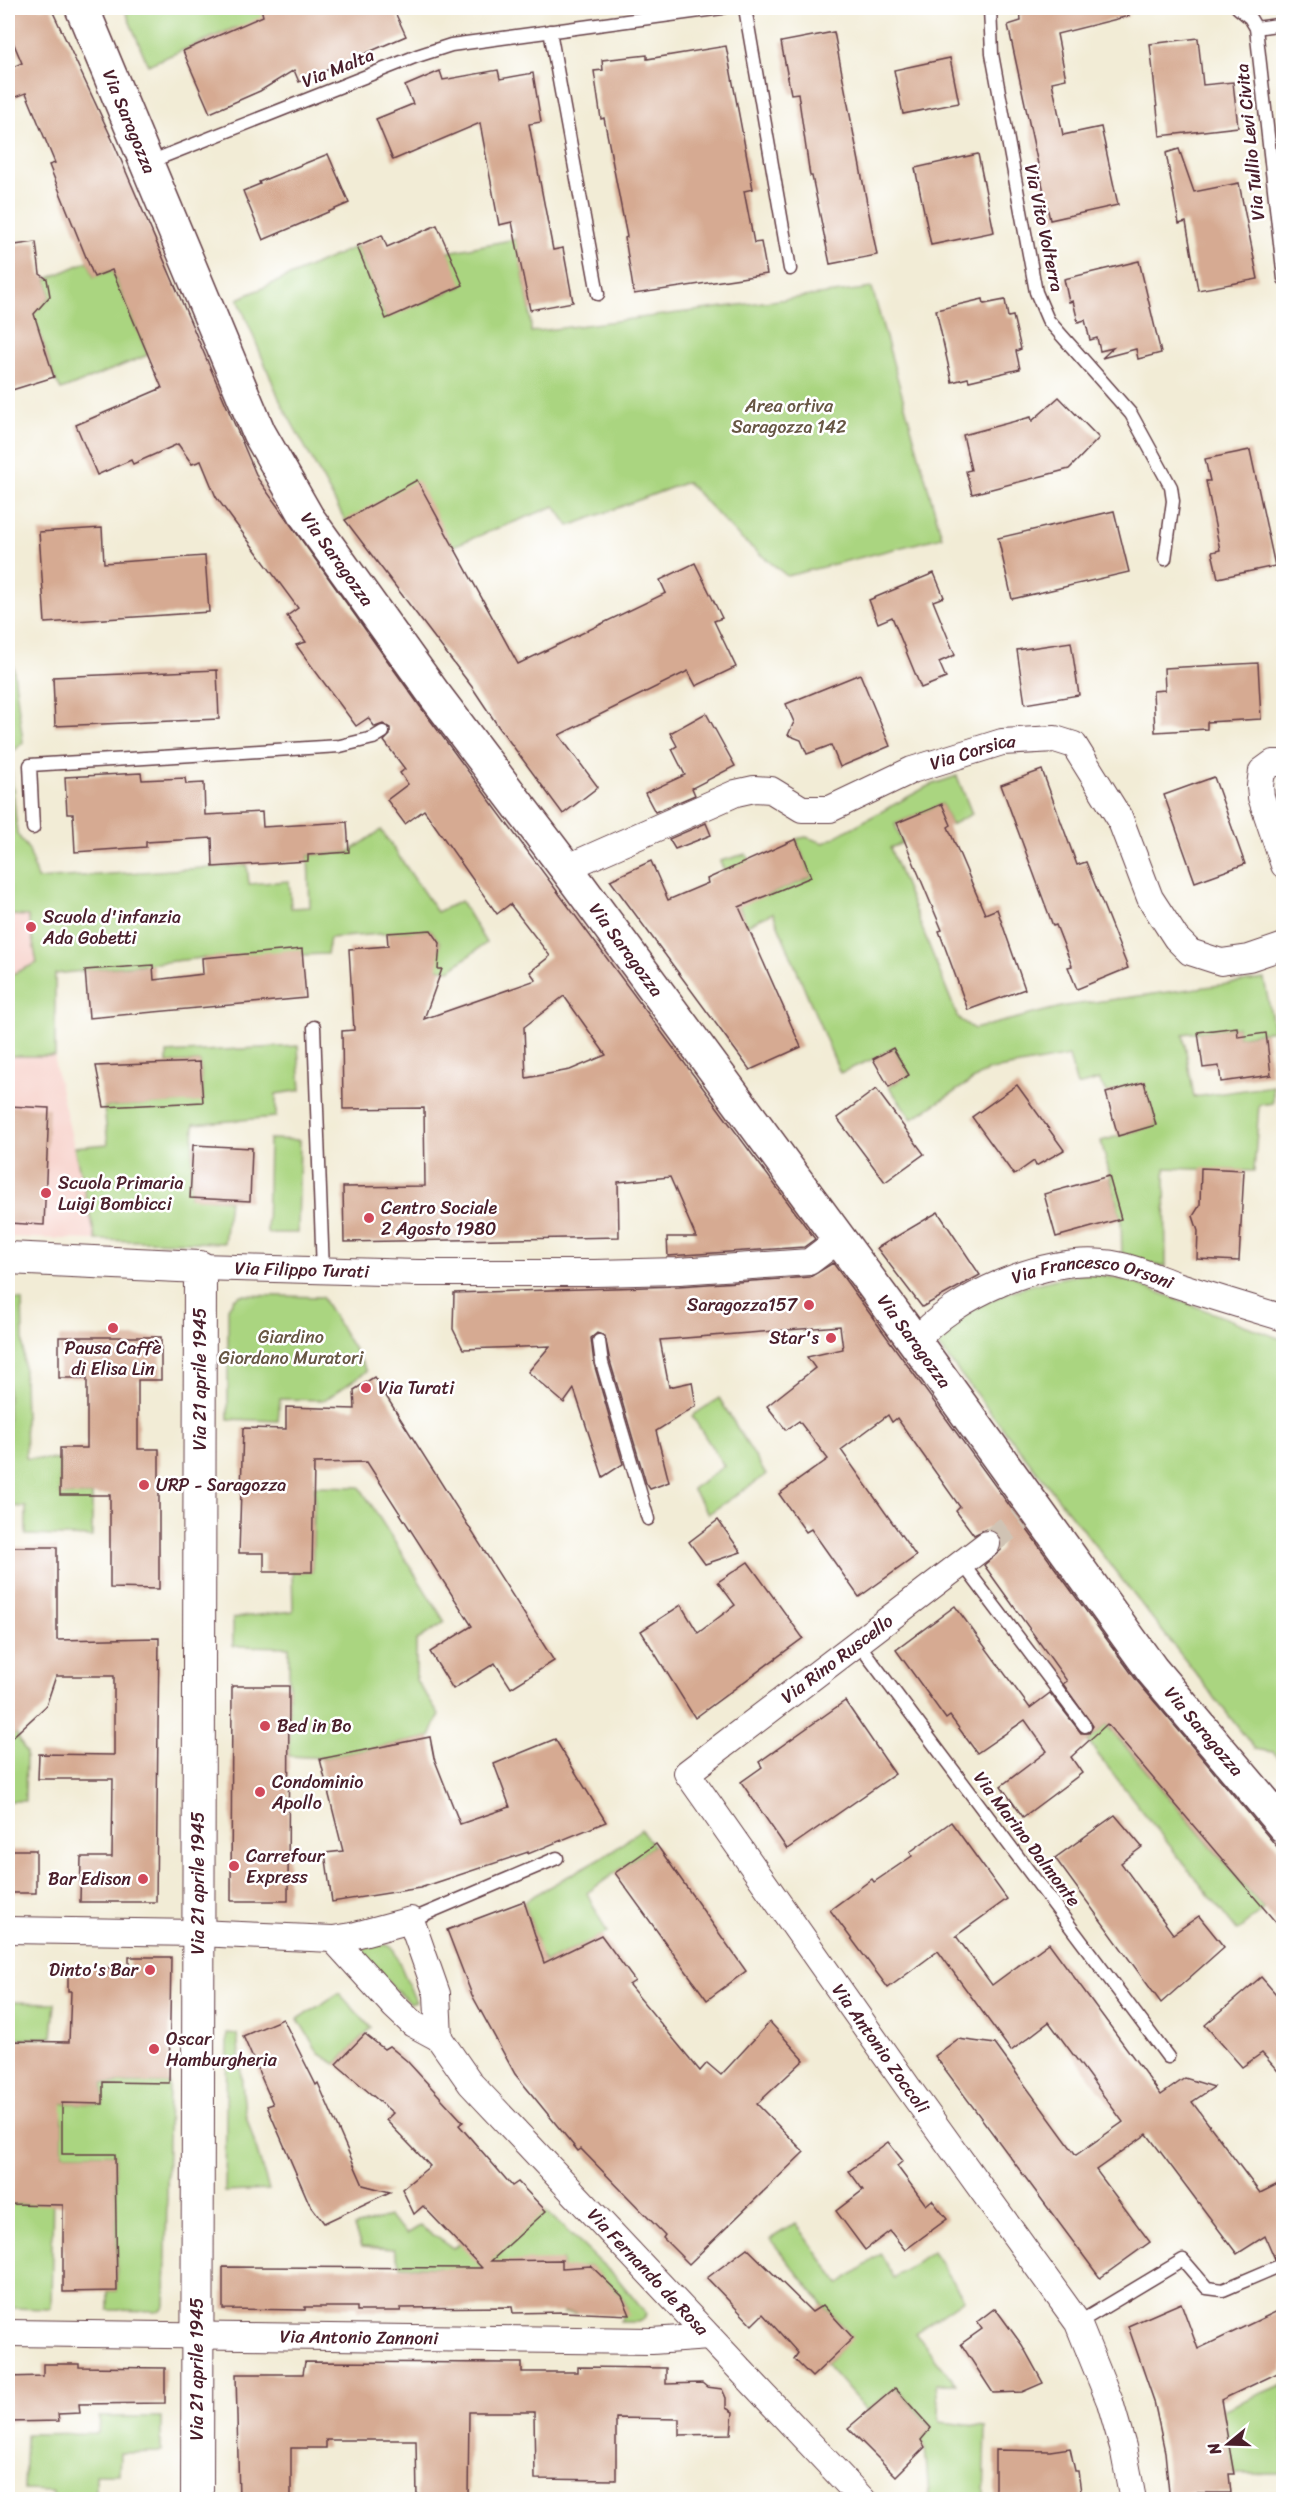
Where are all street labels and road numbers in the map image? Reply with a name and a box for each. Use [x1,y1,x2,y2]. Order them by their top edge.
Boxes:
street label: Via Malta [297,39,379,97]
street label: Via Tullio Levi Civita [1226,62,1274,222]
street label: Via Saragozza [93,64,165,179]
street label: Via Vito Volterra [1015,161,1073,295]
street label: Via Saragozza [292,505,382,613]
street label: Via Corsica [926,725,1017,780]
street label: Via Saragozza [581,896,672,1004]
street label: Via Francesco Orsoni [1007,1246,1179,1299]
street label: Via Filippo Turati [234,1252,371,1288]
street label: Via Saragozza [869,1287,960,1395]
street label: Via 21 aprile 1945 [184,1307,216,1451]
street label: Via Rino Ruscello [774,1606,900,1712]
street label: Via Saragozza [1156,1679,1252,1784]
street label: Via Marino Dalmonte [965,1764,1089,1914]
street label: Via 21 aprile 1945 [182,1811,214,1955]
street label: Via Antonio Zoccoli [823,1977,938,2121]
street label: Via Fernando de Rosa [579,2200,717,2344]
street label: Via 21 aprile 1945 [181,2297,213,2441]
street label: Via Antonio Zannoni [280,2320,439,2354]

